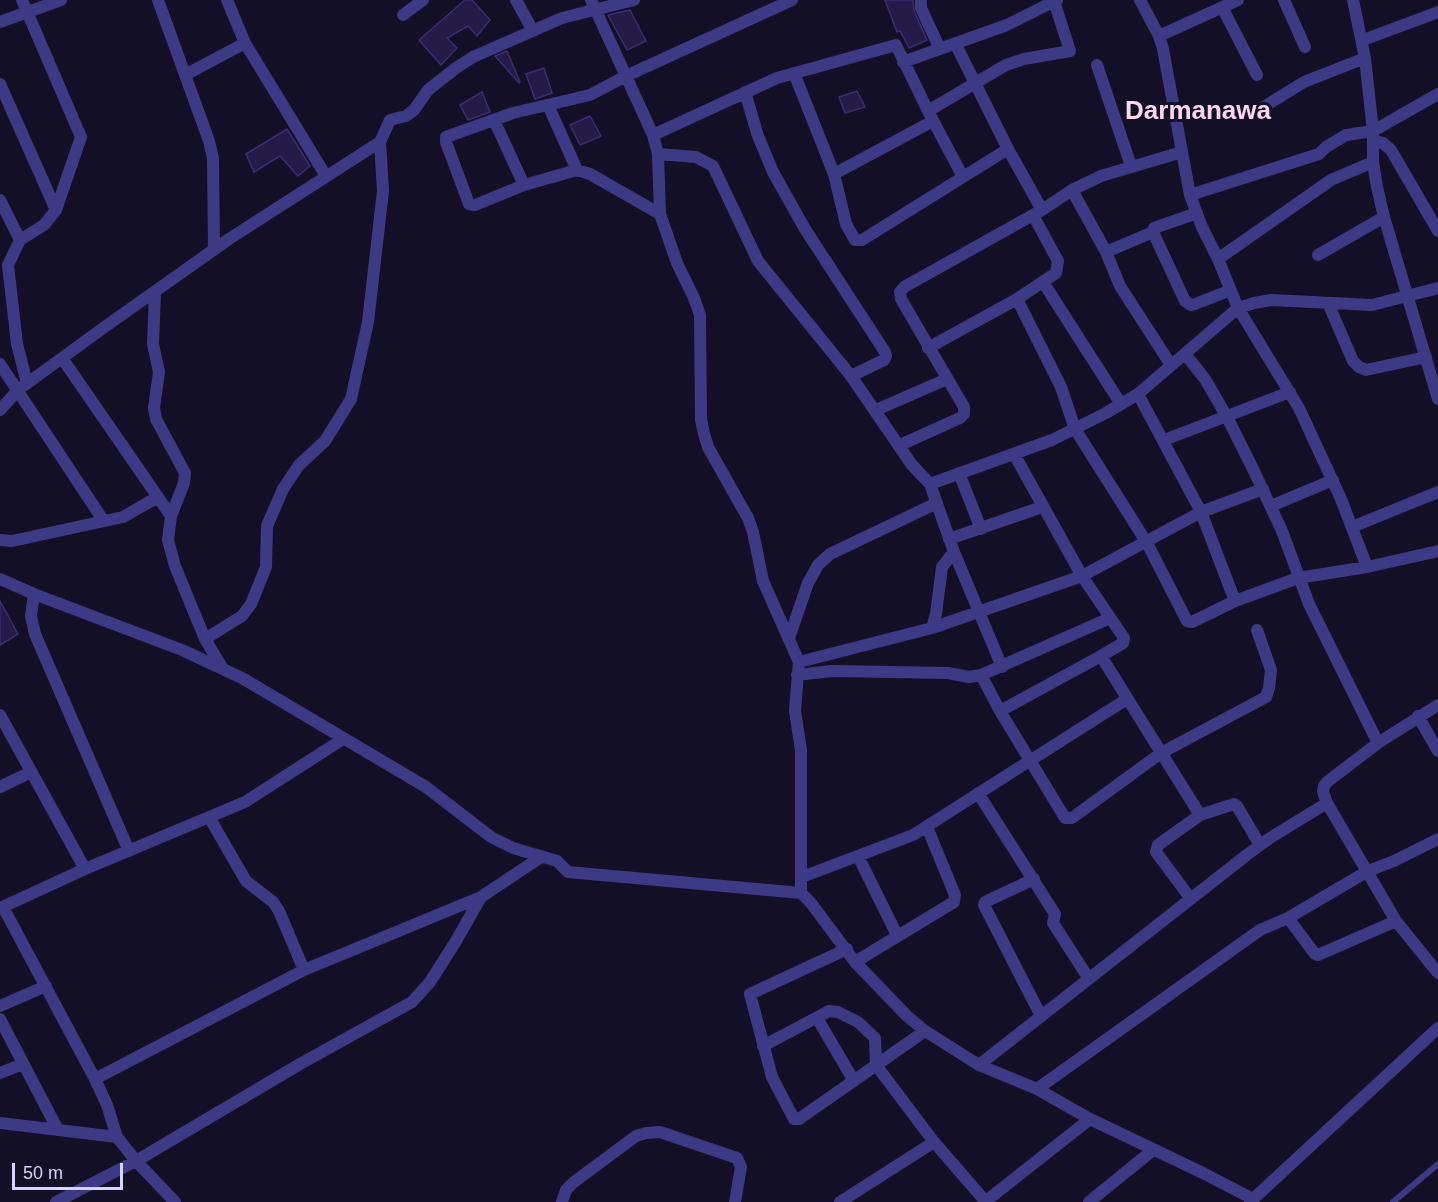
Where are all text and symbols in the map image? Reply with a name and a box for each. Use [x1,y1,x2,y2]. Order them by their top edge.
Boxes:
district label: Darmanawa [1125,96,1271,128]
scale bar [15,1151,126,1189]
text: 50 m [23,1163,63,1183]

